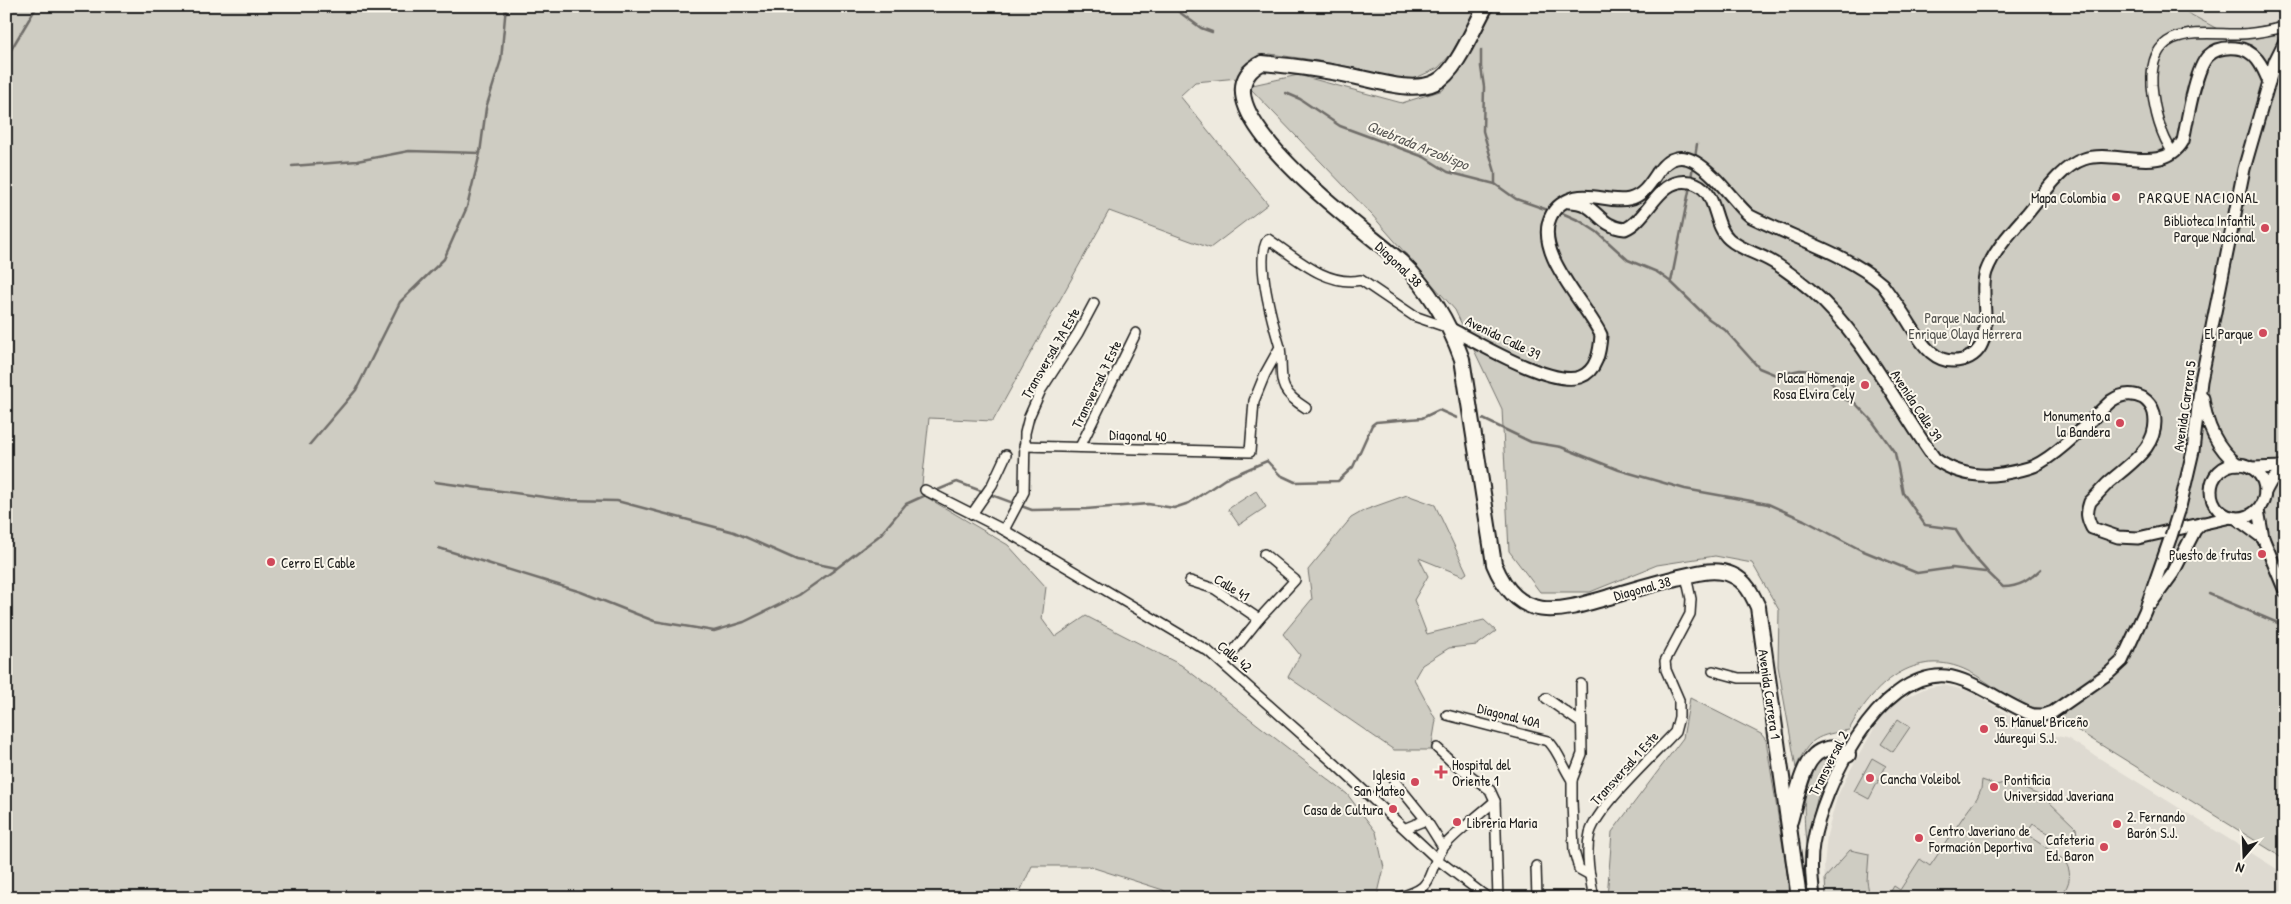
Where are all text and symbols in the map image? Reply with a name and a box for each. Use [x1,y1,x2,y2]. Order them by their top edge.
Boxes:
water label: Quebrada Arzobispo [1364,115,1473,175]
district label: PARQUE NACIONAL [2139,187,2259,208]
place label: Mapa Colombia [2031,188,2106,208]
marker: Mapa Colombia [2110,191,2122,203]
place label: Biblioteca Infantil Parque Nacional [2164,211,2255,247]
marker: Biblioteca Infantil Parque Nacional [2259,222,2271,234]
street label: Diagonal 38 [1371,237,1427,292]
street label: Transversal 7A Este [1016,304,1084,402]
park label: Parque Nacional Enrique Olaya Herrera [1909,308,2022,344]
street label: Avenida Calle 39 [1462,311,1544,363]
place label: El Parque [2205,324,2253,344]
marker: El Parque [2257,327,2269,339]
street label: Transversal 7 Este [1066,336,1126,431]
street label: Avenida Carrera 5 [2168,359,2200,452]
street label: Avenida Calle 39 [1887,366,1947,444]
place label: Placa Homenaje Rosa Elvira Cely [1773,368,1855,404]
marker: Placa Homenaje Rosa Elvira Cely [1859,379,1871,391]
place label: Monumento a la Bandera [2044,406,2111,441]
marker: Monumento a la Bandera [2114,417,2126,429]
street label: Diagonal 40 [1109,425,1167,446]
place label: Puesto de frutas [2169,545,2252,564]
marker: Puesto de frutas [2256,548,2268,560]
place label: Cerro El Cable [281,553,356,572]
marker: Cerro El Cable [265,556,277,568]
street label: Calle 41 [1211,569,1253,605]
street label: Diagonal 38 [1611,571,1673,606]
street label: Calle 42 [1214,636,1257,676]
street label: Avenida Carrera 1 [1754,648,1786,740]
street label: Diagonal 40A [1475,698,1543,733]
place label: 95. Manuel Briceño Jáuregui S.J. [1994,712,2088,748]
marker: 95. Manuel Briceño Jáuregui S.J. [1978,723,1990,735]
street label: Transversal 1 Este [1586,726,1663,809]
street label: Transversal 2 [1804,727,1853,799]
place label: Hospital del Oriente 1 [1452,755,1511,790]
place label: Iglesia San Mateo [1354,765,1405,800]
marker: Hospital del Oriente 1 [1434,765,1448,779]
place label: Cancha Voleibol [1880,769,1961,788]
place label: Pontificia Universidad Javeriana [2004,770,2114,805]
marker: Cancha Voleibol [1864,772,1876,784]
marker: Iglesia San Mateo [1409,776,1421,788]
marker: Pontificia Universidad Javeriana [1988,781,2000,793]
place label: Casa de Cultura [1303,800,1383,819]
marker: Casa de Cultura [1387,803,1399,815]
place label: 2. Fernando Barón S.J. [2127,807,2186,842]
place label: Libreria Maria [1467,813,1538,832]
marker: Libreria Maria [1451,816,1463,828]
marker: 2. Fernando Barón S.J. [2111,818,2123,830]
place label: Centro Javeriano de Formación Deportiva [1928,821,2033,857]
place label: Cafeteria Ed. Baron [2046,830,2095,865]
marker: Centro Javeriano de Formación Deportiva [1913,832,1925,844]
north arrow [2218,832,2268,882]
marker: Cafeteria Ed. Baron [2098,841,2110,853]
text: N [2232,858,2246,879]

